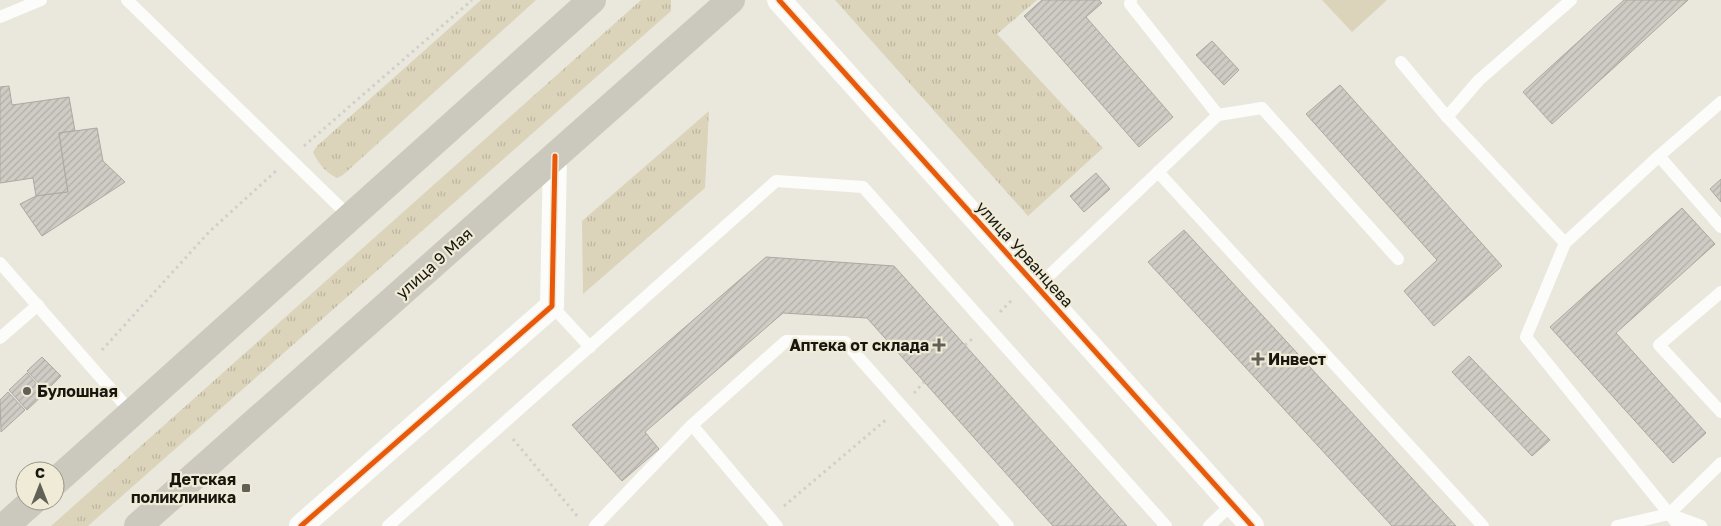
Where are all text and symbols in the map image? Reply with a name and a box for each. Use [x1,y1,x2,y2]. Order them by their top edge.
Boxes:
street label: улица Урванцева [972,197,1078,311]
street label: улица 9 Мая [391,223,477,303]
place label: Аптека от склада [789,335,929,355]
marker: Аптека от склада [933,339,945,351]
place label: Инвест [1268,349,1326,369]
marker: Инвест [1252,353,1264,365]
place label: Булошная [37,381,118,401]
marker: Булошная [21,385,33,397]
north arrow [15,461,65,511]
text: С [35,464,45,481]
place label: Детская поликлиника [131,469,236,507]
marker: Детская поликлиника [240,482,252,494]

